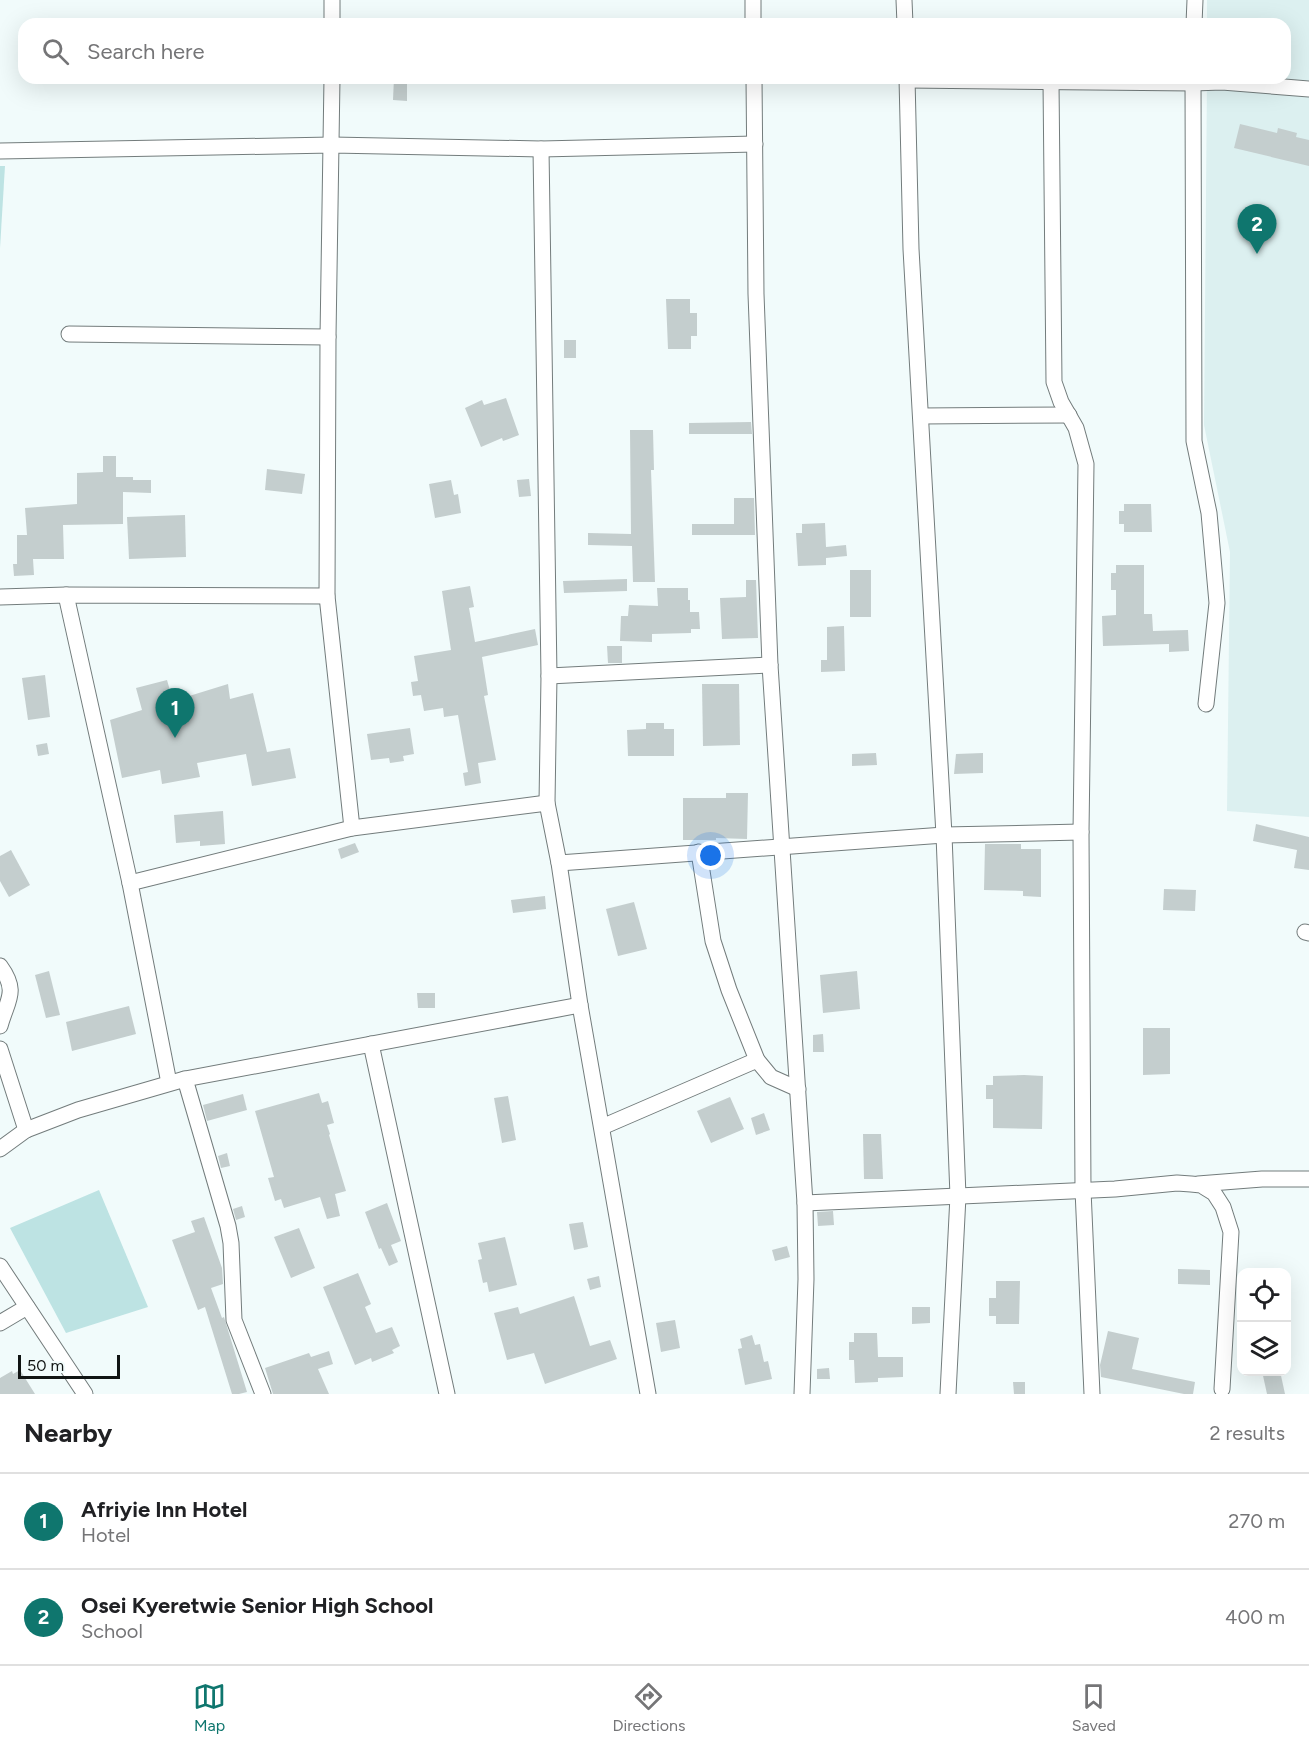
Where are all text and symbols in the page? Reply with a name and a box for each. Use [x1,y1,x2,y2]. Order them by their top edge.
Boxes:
search box [18,18,1291,84]
icon: search [39,35,72,68]
text: Search here [87,38,205,65]
pin: 2 [1238,204,1276,254]
pin: 1 [156,688,195,738]
your location [696,841,725,870]
map controls [1237,1268,1291,1376]
button: locate [1237,1268,1291,1322]
button: layers [1237,1322,1291,1376]
scale bar [18,1352,120,1380]
text: 50 m [27,1356,64,1375]
text: Nearby [24,1417,112,1449]
text: 2 results [1209,1421,1285,1445]
text: Afriyie Inn Hotel [81,1496,247,1523]
text: 1 [39,1509,48,1533]
text: 270 m [1228,1509,1285,1533]
text: Hotel [81,1523,130,1547]
text: Osei Kyeretwie Senior High School [81,1592,434,1619]
text: 2 [38,1605,49,1629]
text: 400 m [1225,1605,1285,1629]
text: School [81,1619,143,1643]
tab: Map [193,1680,226,1735]
tab: Directions [612,1680,685,1735]
tab: Saved [1072,1680,1116,1735]

